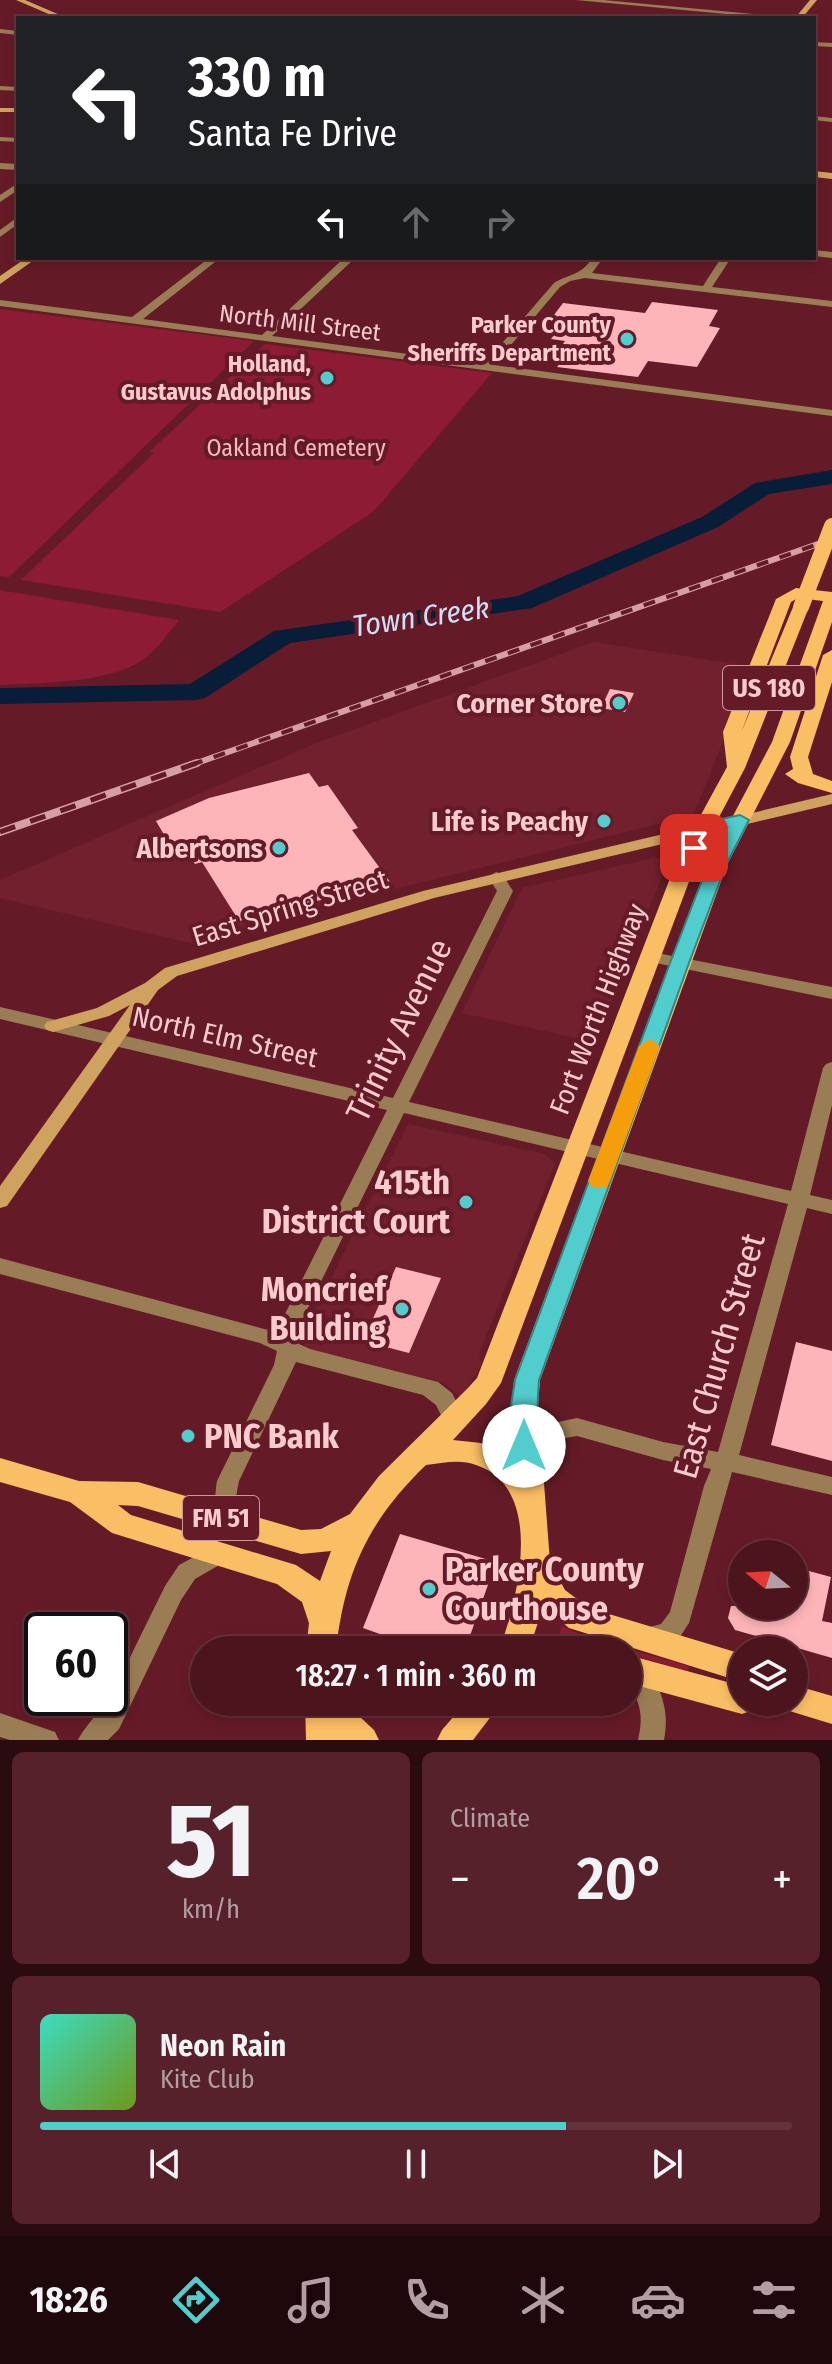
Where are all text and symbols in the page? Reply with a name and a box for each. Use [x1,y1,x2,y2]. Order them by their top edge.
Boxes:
text: 330 m [188,44,326,111]
icon: left [56,48,160,152]
text: Santa Fe Drive [188,112,397,156]
icon: left [310,200,354,244]
icon: ahead [394,200,438,244]
icon: right [478,200,522,244]
street label: North Mill Street [218,299,382,347]
place label: Parker County Sheriffs Department [408,311,612,367]
marker: Parker County Sheriffs Department [618,330,636,348]
place label: Holland, Gustavus Adolphus [121,350,311,406]
marker: Holland, Gustavus Adolphus [318,369,336,387]
park label: Oakland Cemetery [206,434,386,462]
water label: Town Creek [350,590,492,644]
road number: US 180 [723,666,815,710]
place label: Corner Store [456,687,603,720]
marker: Corner Store [610,694,628,712]
place label: Life is Peachy [431,805,589,838]
marker: Life is Peachy [595,812,613,830]
pin [660,814,728,882]
icon: arrive [672,826,716,870]
place label: Albertsons [135,832,263,865]
marker: Albertsons [270,839,288,857]
street label: East Spring Street [188,862,393,953]
street label: Fort Worth Highway [543,899,654,1119]
street label: Trinity Avenue [337,932,461,1128]
street label: North Elm Street [129,1000,322,1075]
place label: 415th District Court [262,1162,451,1242]
marker: 415th District Court [457,1193,475,1211]
street label: East Church Street [664,1228,774,1483]
place label: Moncrief Building [261,1269,389,1349]
marker: Moncrief Building [393,1300,411,1318]
position arrow [482,1404,566,1488]
place label: PNC Bank [204,1416,339,1457]
marker: PNC Bank [179,1427,197,1445]
road number: FM 51 [183,1496,259,1540]
north arrow [728,1540,808,1620]
map controls [728,1540,808,1716]
place label: Parker County Courthouse [445,1549,644,1629]
marker: Parker County Courthouse [420,1580,438,1598]
speed limit sign: 60 [24,1612,128,1716]
button: layers [728,1636,808,1716]
text: 18:27 · 1 min · 360 m [296,1658,537,1694]
text: 51 [166,1779,256,1904]
text: Climate [450,1803,530,1834]
text: 20° [577,1843,665,1915]
text: − [450,1853,470,1906]
text: + [772,1853,792,1906]
text: km/h [182,1894,240,1925]
text: Neon Rain [160,2028,286,2064]
text: Kite Club [160,2064,255,2095]
icon: previous [143,2142,187,2186]
icon: pause [394,2142,438,2186]
icon: next [645,2142,689,2186]
icon: directions [168,2272,224,2328]
icon: music [283,2272,339,2328]
icon: phone [399,2272,455,2328]
icon: climate [515,2272,571,2328]
icon: car [630,2272,686,2328]
icon: filters [746,2272,802,2328]
text: 18:26 [30,2278,108,2322]

